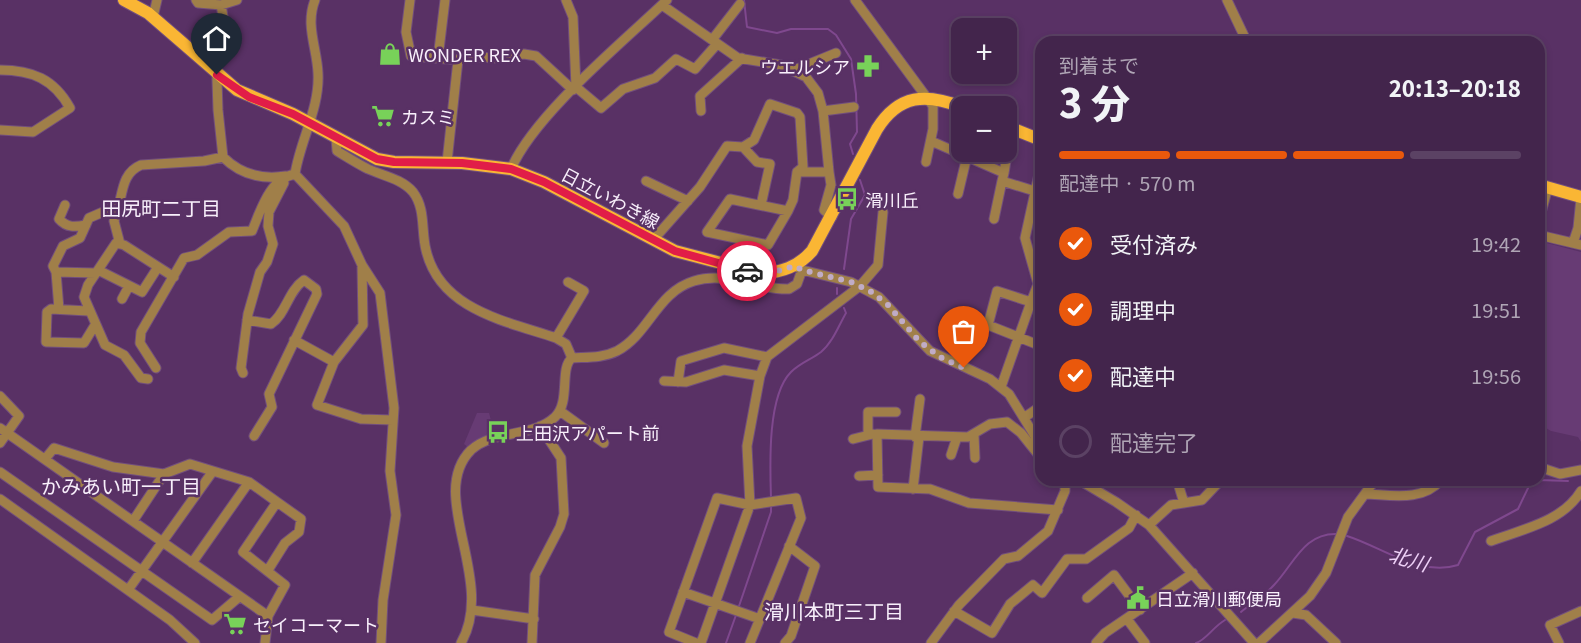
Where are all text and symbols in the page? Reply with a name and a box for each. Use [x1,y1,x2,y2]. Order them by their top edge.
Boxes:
pin [191,13,242,75]
map controls [951,18,1017,162]
button: + [951,18,1017,84]
icon: home [200,22,233,55]
shop icon: WONDER REX [377,41,403,67]
place label: WONDER REX [408,41,521,67]
text: 到着まで [1059,50,1139,79]
place label: ウエルシア [760,53,850,79]
pharmacy icon: ウエルシア [855,53,881,79]
text: 20:13–20:18 [1389,71,1521,103]
text: 3 分 [1059,73,1130,129]
button: − [951,96,1017,162]
supermarket icon: カスミ [370,103,396,129]
place label: カスミ [401,103,455,129]
street label: 日立いわき線 [557,160,665,234]
text: 配達中 · 570 m [1059,168,1195,197]
bus stop icon: 滑川丘 [834,186,860,212]
place label: 滑川丘 [865,186,919,212]
district label: 田尻町二丁目 [101,193,221,222]
icon: check [1059,227,1092,260]
text: 受付済み [1110,227,1198,259]
text: 19:42 [1471,229,1521,258]
courier [717,241,777,301]
icon: car [731,255,764,288]
icon: check [1059,293,1092,326]
text: 調理中 [1110,293,1176,325]
text: 19:51 [1471,295,1521,324]
pin [938,306,989,368]
icon: bag [947,315,980,348]
icon: check [1059,359,1092,392]
text: 配達中 [1110,359,1176,391]
text: 19:56 [1471,361,1521,390]
bus stop icon: 上田沢アパート前 [485,419,511,445]
place label: 上田沢アパート前 [516,419,660,445]
text: 配達完了 [1110,425,1198,457]
district label: かみあい町一丁目 [41,471,201,500]
water label: 北川 [1386,539,1434,578]
public building icon: 日立滑川郵便局 [1125,585,1151,611]
place label: 日立滑川郵便局 [1156,585,1282,611]
district label: 滑川本町三丁目 [764,596,904,625]
supermarket icon: セイコーマート [222,611,248,637]
place label: セイコーマート [253,611,379,637]

